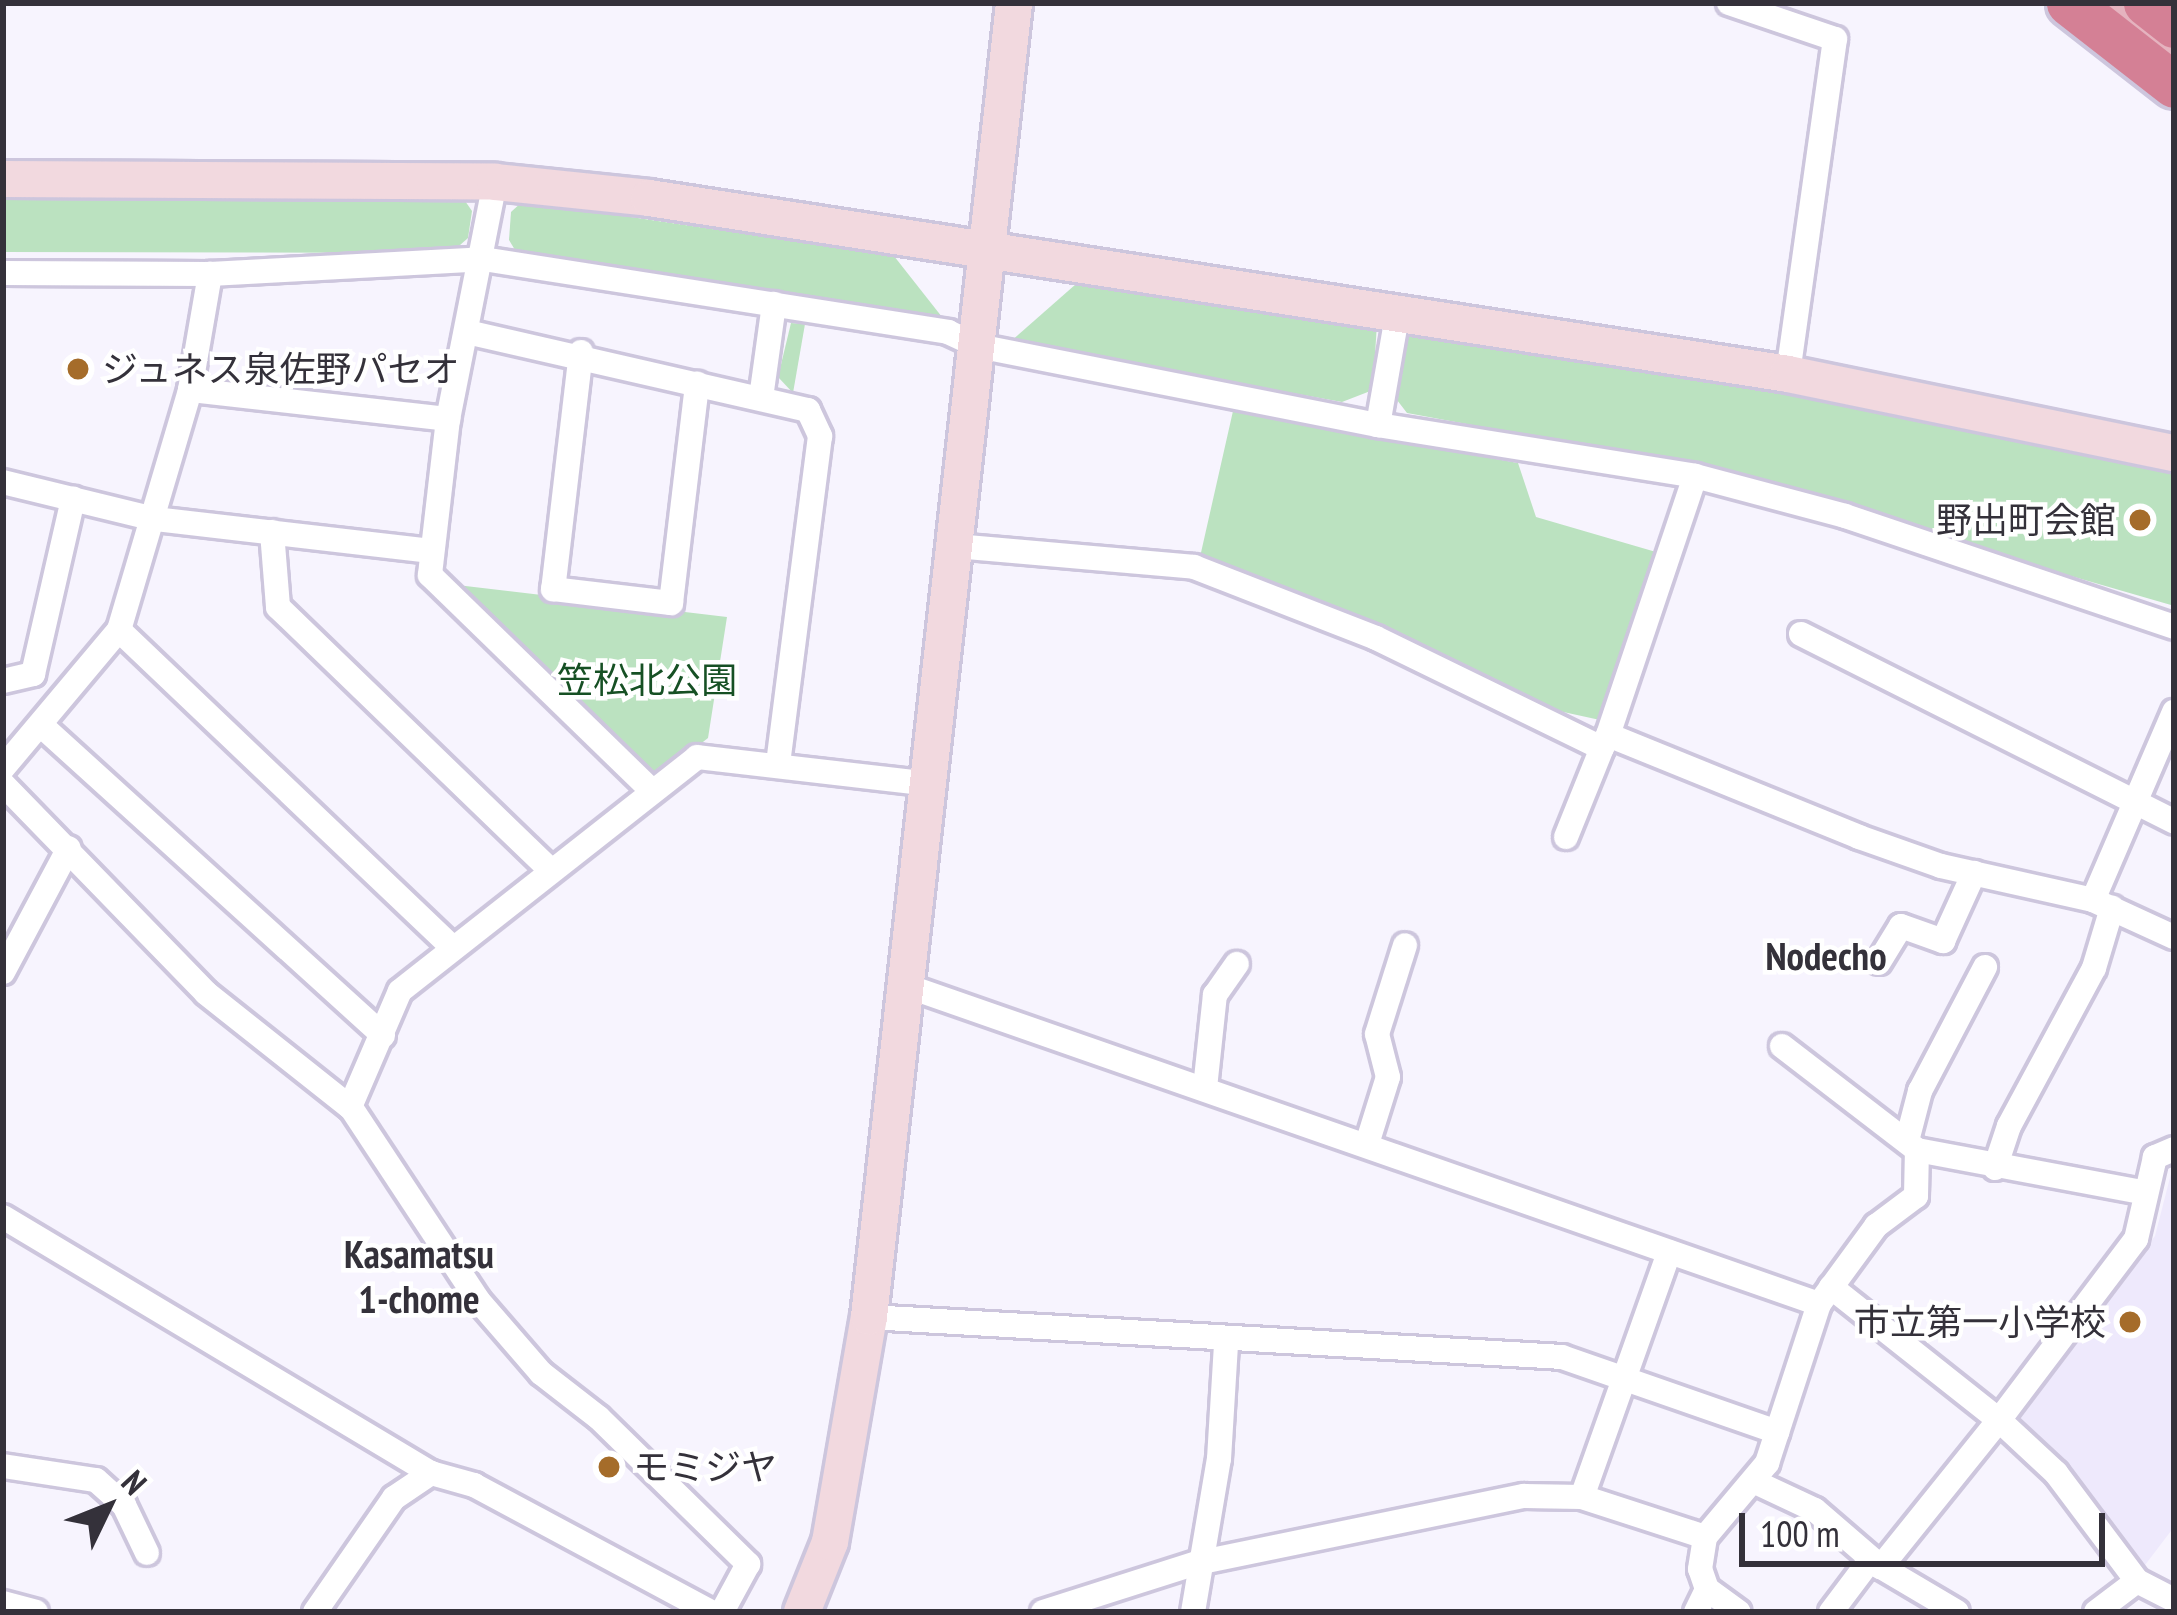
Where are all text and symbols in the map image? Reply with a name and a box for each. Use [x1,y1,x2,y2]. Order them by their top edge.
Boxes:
place label: ジュネス泉佐野パセオ [102,347,462,391]
marker: ジュネス泉佐野パセオ [65,356,91,382]
place label: 野出町会館 [1936,498,2116,542]
marker: 野出町会館 [2127,507,2153,533]
park label: 笠松北公園 [557,658,737,702]
district label: Nodecho [1766,933,1886,979]
district label: Kasamatsu 1-chome [344,1232,494,1323]
place label: 市立第一小学校 [1854,1300,2106,1344]
marker: 市立第一小学校 [2117,1309,2143,1335]
place label: モミジヤ [633,1445,777,1489]
north arrow [48,1447,168,1567]
marker: モミジヤ [596,1454,622,1480]
text: N [113,1461,156,1503]
scale bar [1745,1489,2111,1563]
text: 100 m [1760,1510,1840,1557]

